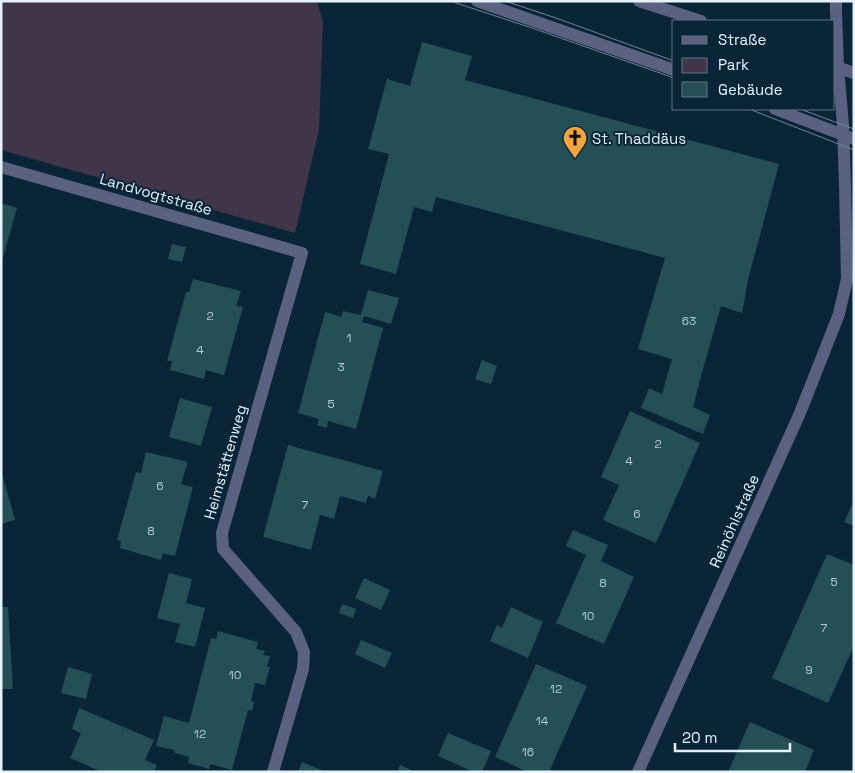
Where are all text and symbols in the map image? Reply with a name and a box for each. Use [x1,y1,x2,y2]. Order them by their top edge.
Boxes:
legend [672,20,835,110]
text: Straße [718,30,767,49]
text: Park [718,55,749,74]
text: Gebäude [718,80,783,99]
church icon: St. Thaddäus [562,125,588,159]
place label: St. Thaddäus [592,129,686,148]
street label: Landvogtstraße [98,169,215,219]
house number: 2 [206,308,214,324]
house number: 63 [682,313,696,329]
house number: 1 [346,330,352,346]
house number: 4 [196,342,204,358]
house number: 3 [337,359,345,375]
house number: 5 [327,396,335,412]
street label: Heimstättenweg [200,402,250,522]
house number: 2 [654,436,662,452]
house number: 4 [625,453,633,469]
street label: Reinöhlstraße [705,471,763,571]
house number: 6 [156,478,164,494]
house number: 7 [302,497,309,513]
house number: 6 [633,506,641,522]
house number: 8 [147,523,155,539]
house number: 5 [830,574,838,590]
house number: 8 [599,575,607,591]
house number: 10 [582,608,594,624]
house number: 7 [821,620,828,636]
house number: 9 [805,662,813,678]
house number: 10 [229,667,241,683]
house number: 12 [550,681,562,697]
house number: 14 [536,713,549,729]
scale bar [675,720,790,752]
house number: 12 [194,726,206,742]
text: 20 m [682,728,717,747]
house number: 16 [522,744,534,760]

